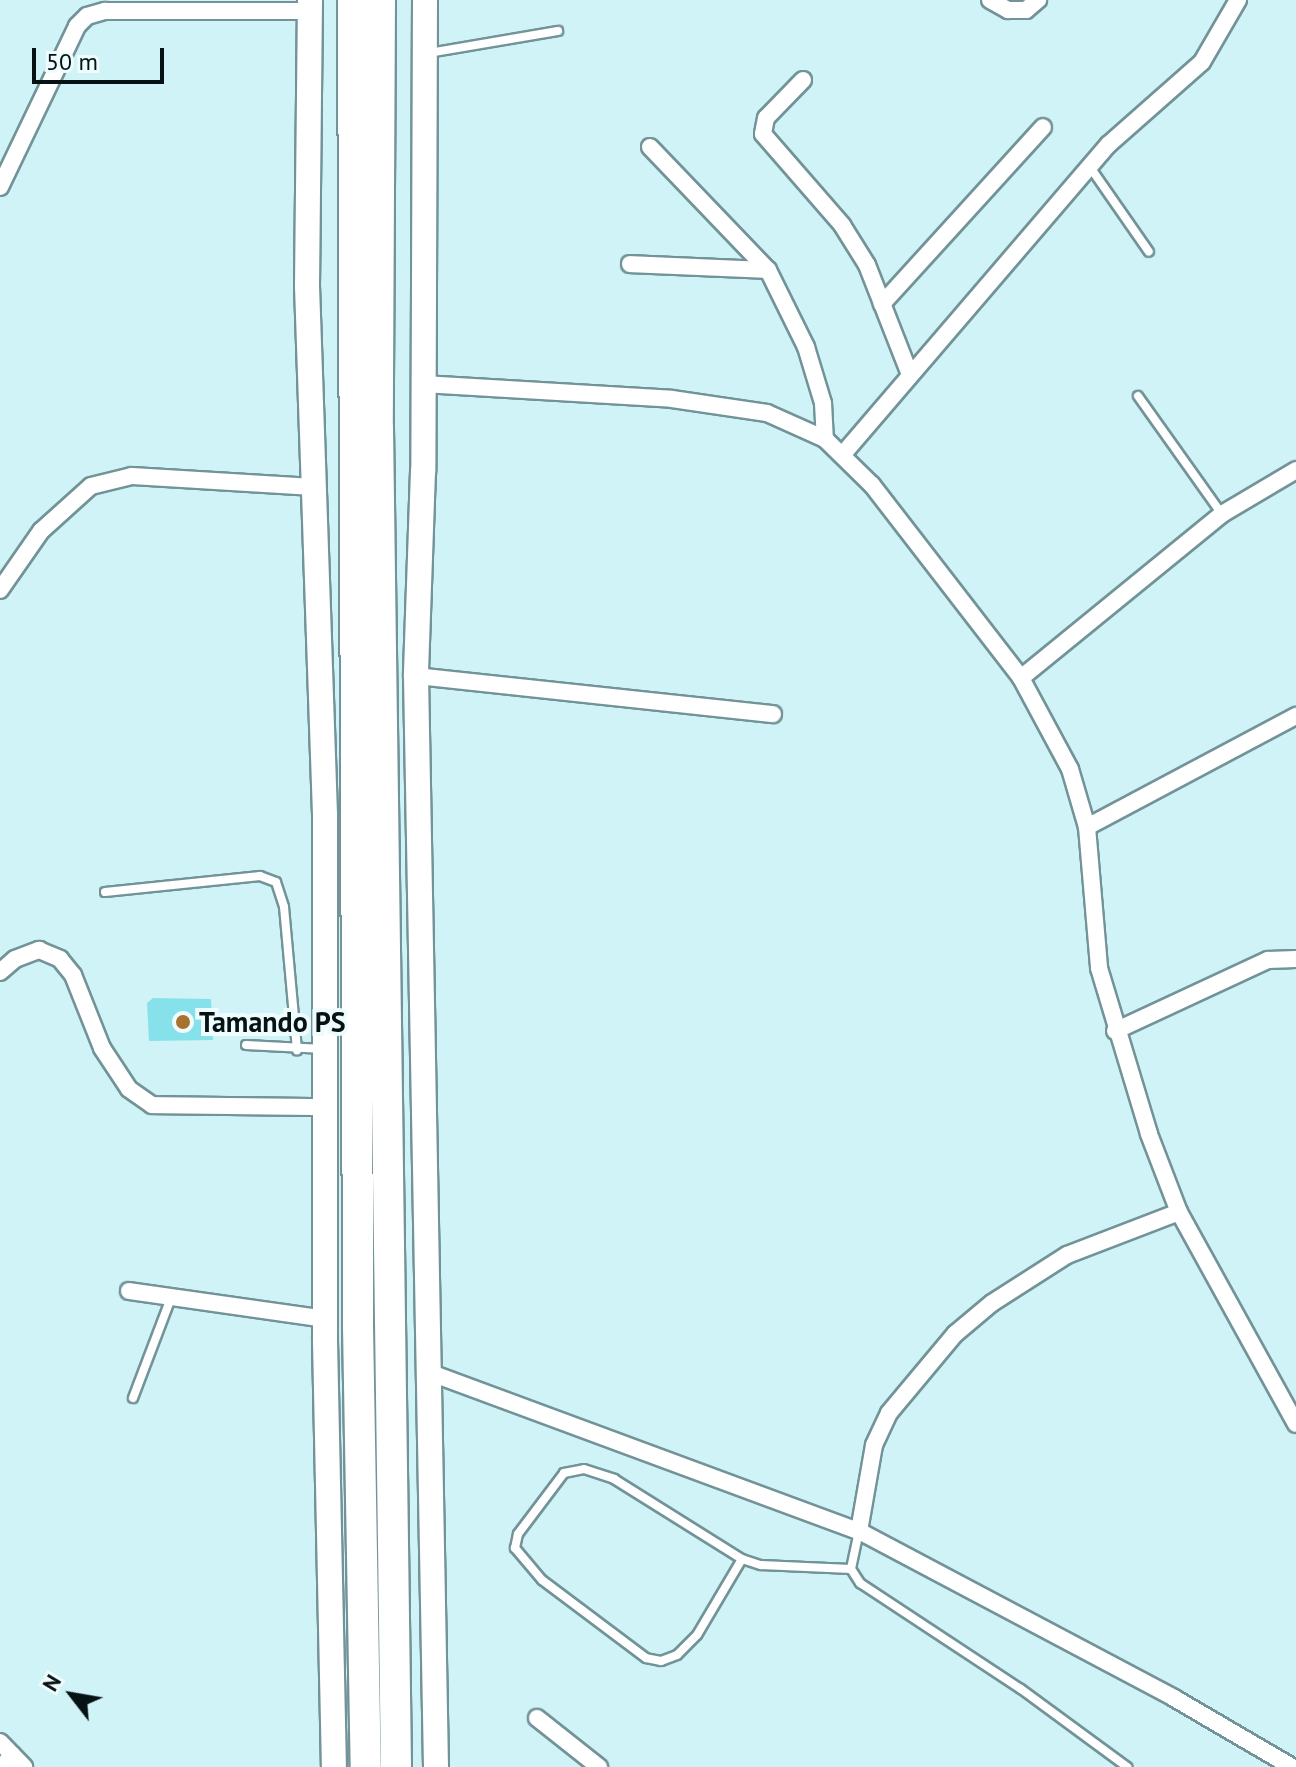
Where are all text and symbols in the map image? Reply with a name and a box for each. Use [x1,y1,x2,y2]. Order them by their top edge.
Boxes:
scale bar [36,32,168,82]
text: 50 m [46,46,98,77]
place label: Tamando PS [199,1005,346,1039]
marker: Tamando PS [174,1013,192,1031]
north arrow [32,1655,112,1735]
text: N [36,1669,67,1696]

